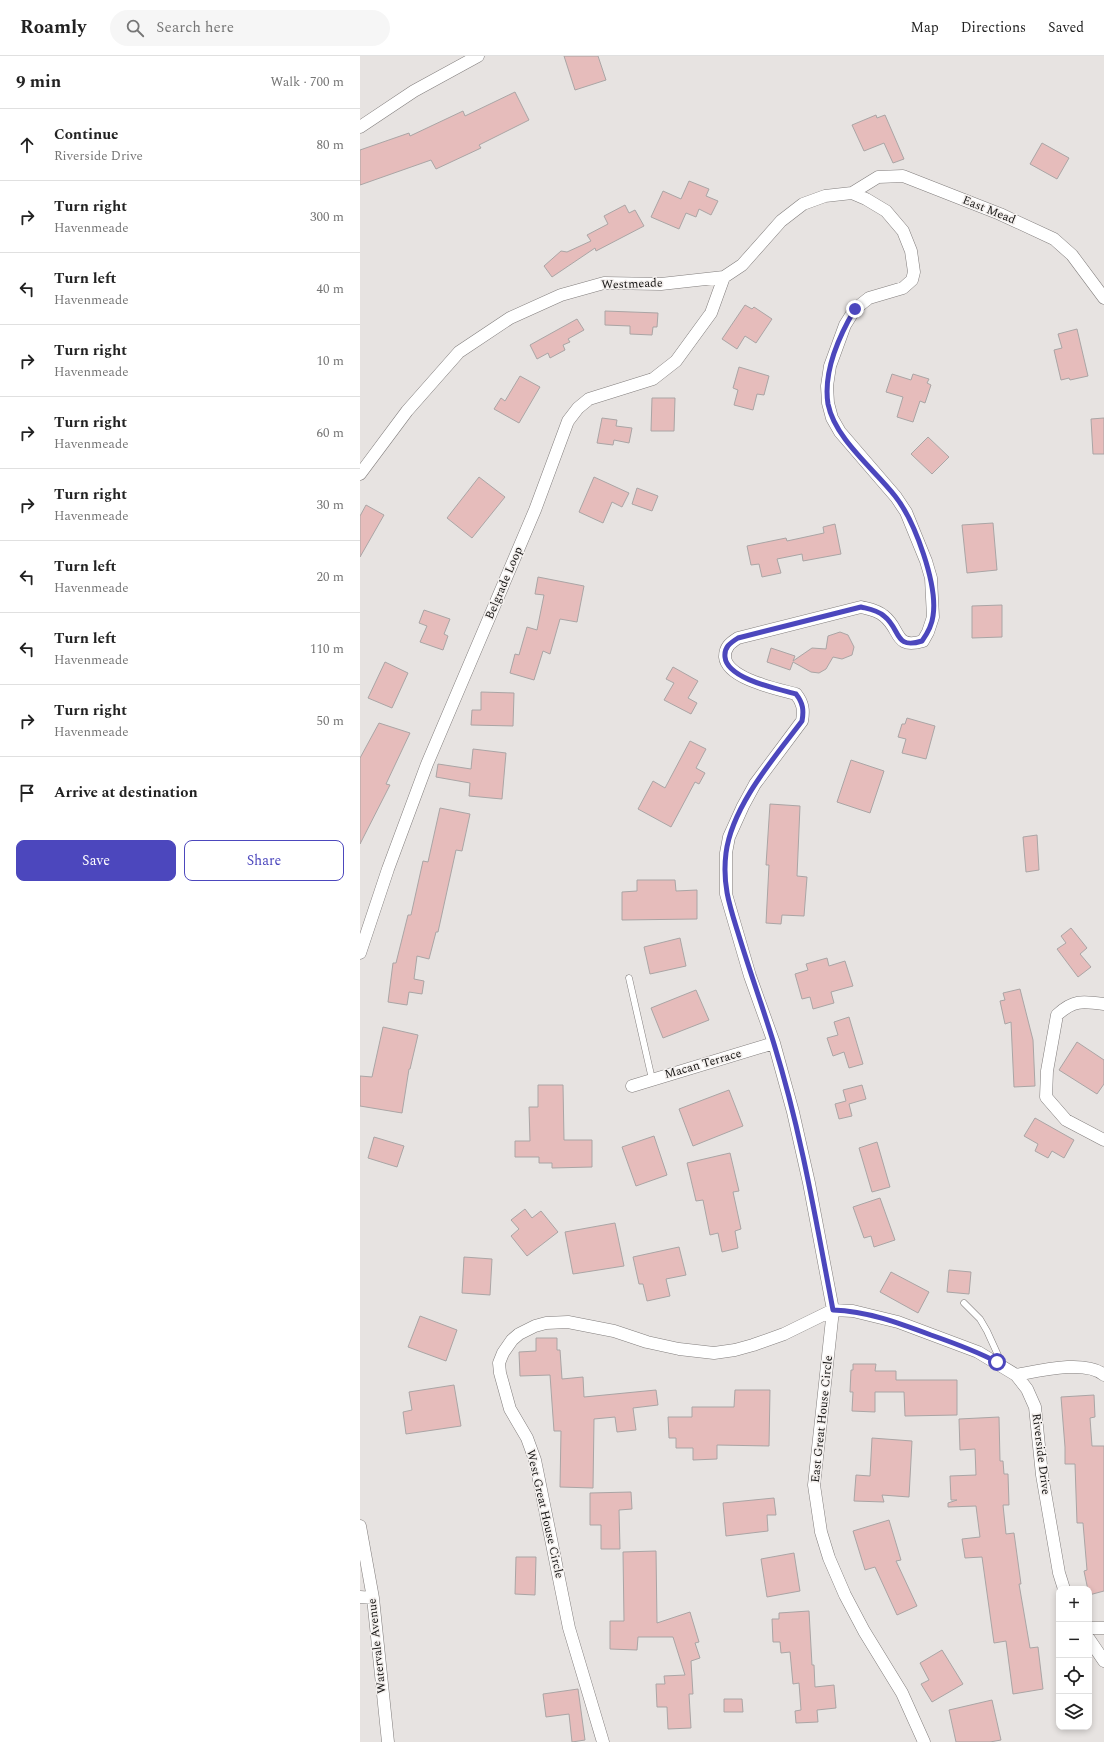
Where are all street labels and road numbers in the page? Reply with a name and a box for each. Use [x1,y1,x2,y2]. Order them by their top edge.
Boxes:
street label: East Mead [959,191,1019,229]
street label: Westmeade [601,273,663,295]
street label: Belgrade Loop [480,543,528,622]
street label: Macan Terrace [662,1044,744,1084]
street label: East Great House Circle [806,1354,838,1484]
street label: Riverside Drive [1027,1412,1055,1496]
street label: West Great House Circle [521,1448,569,1581]
street label: Watervale Avenue [363,1597,391,1695]

